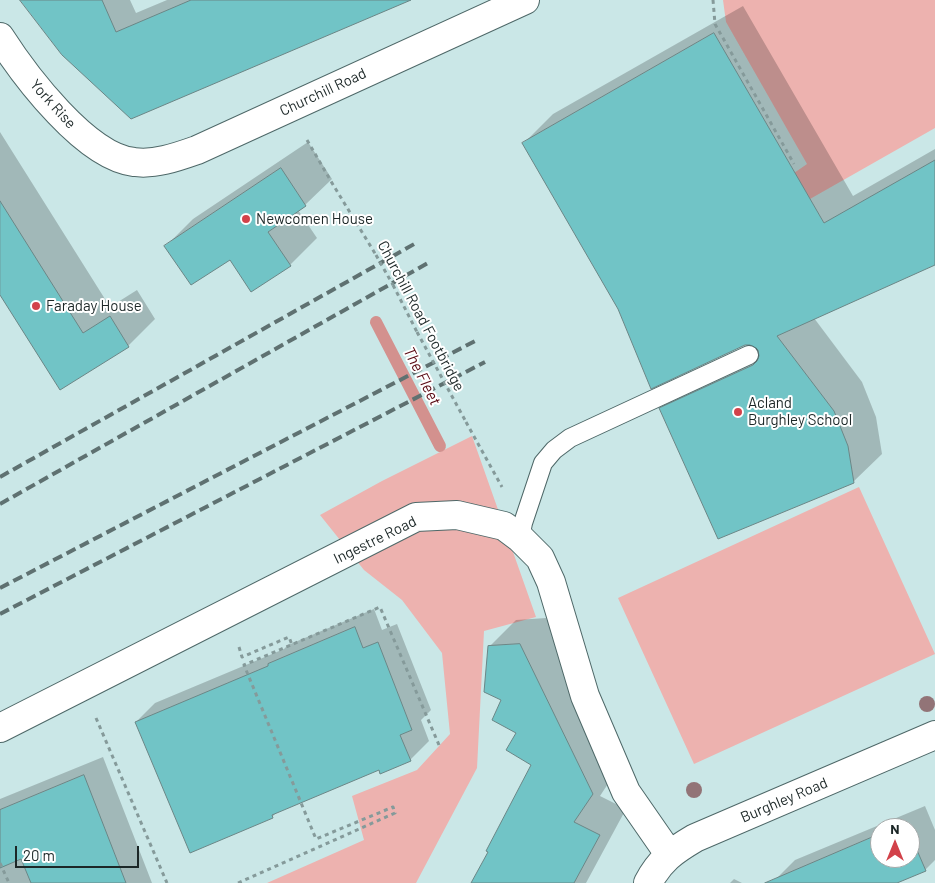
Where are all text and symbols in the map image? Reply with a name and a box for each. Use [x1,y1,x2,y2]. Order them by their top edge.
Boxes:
street label: Churchill Road [277,64,369,120]
street label: York Rise [26,76,80,132]
place label: Newcomen House [256,210,373,228]
marker: Newcomen House [240,213,252,225]
street label: Churchill Road Footbridge [374,238,468,394]
place label: Faraday House [46,297,142,315]
marker: Faraday House [30,300,42,312]
water label: The Fleet [399,344,445,408]
place label: Acland Burghley School [748,394,852,429]
marker: Acland Burghley School [732,406,744,418]
street label: Ingestre Road [331,512,419,568]
street label: Burghley Road [738,774,830,826]
north arrow [870,818,920,868]
text: N [890,820,900,837]
scale bar [18,836,141,868]
text: 20 m [23,846,55,864]

